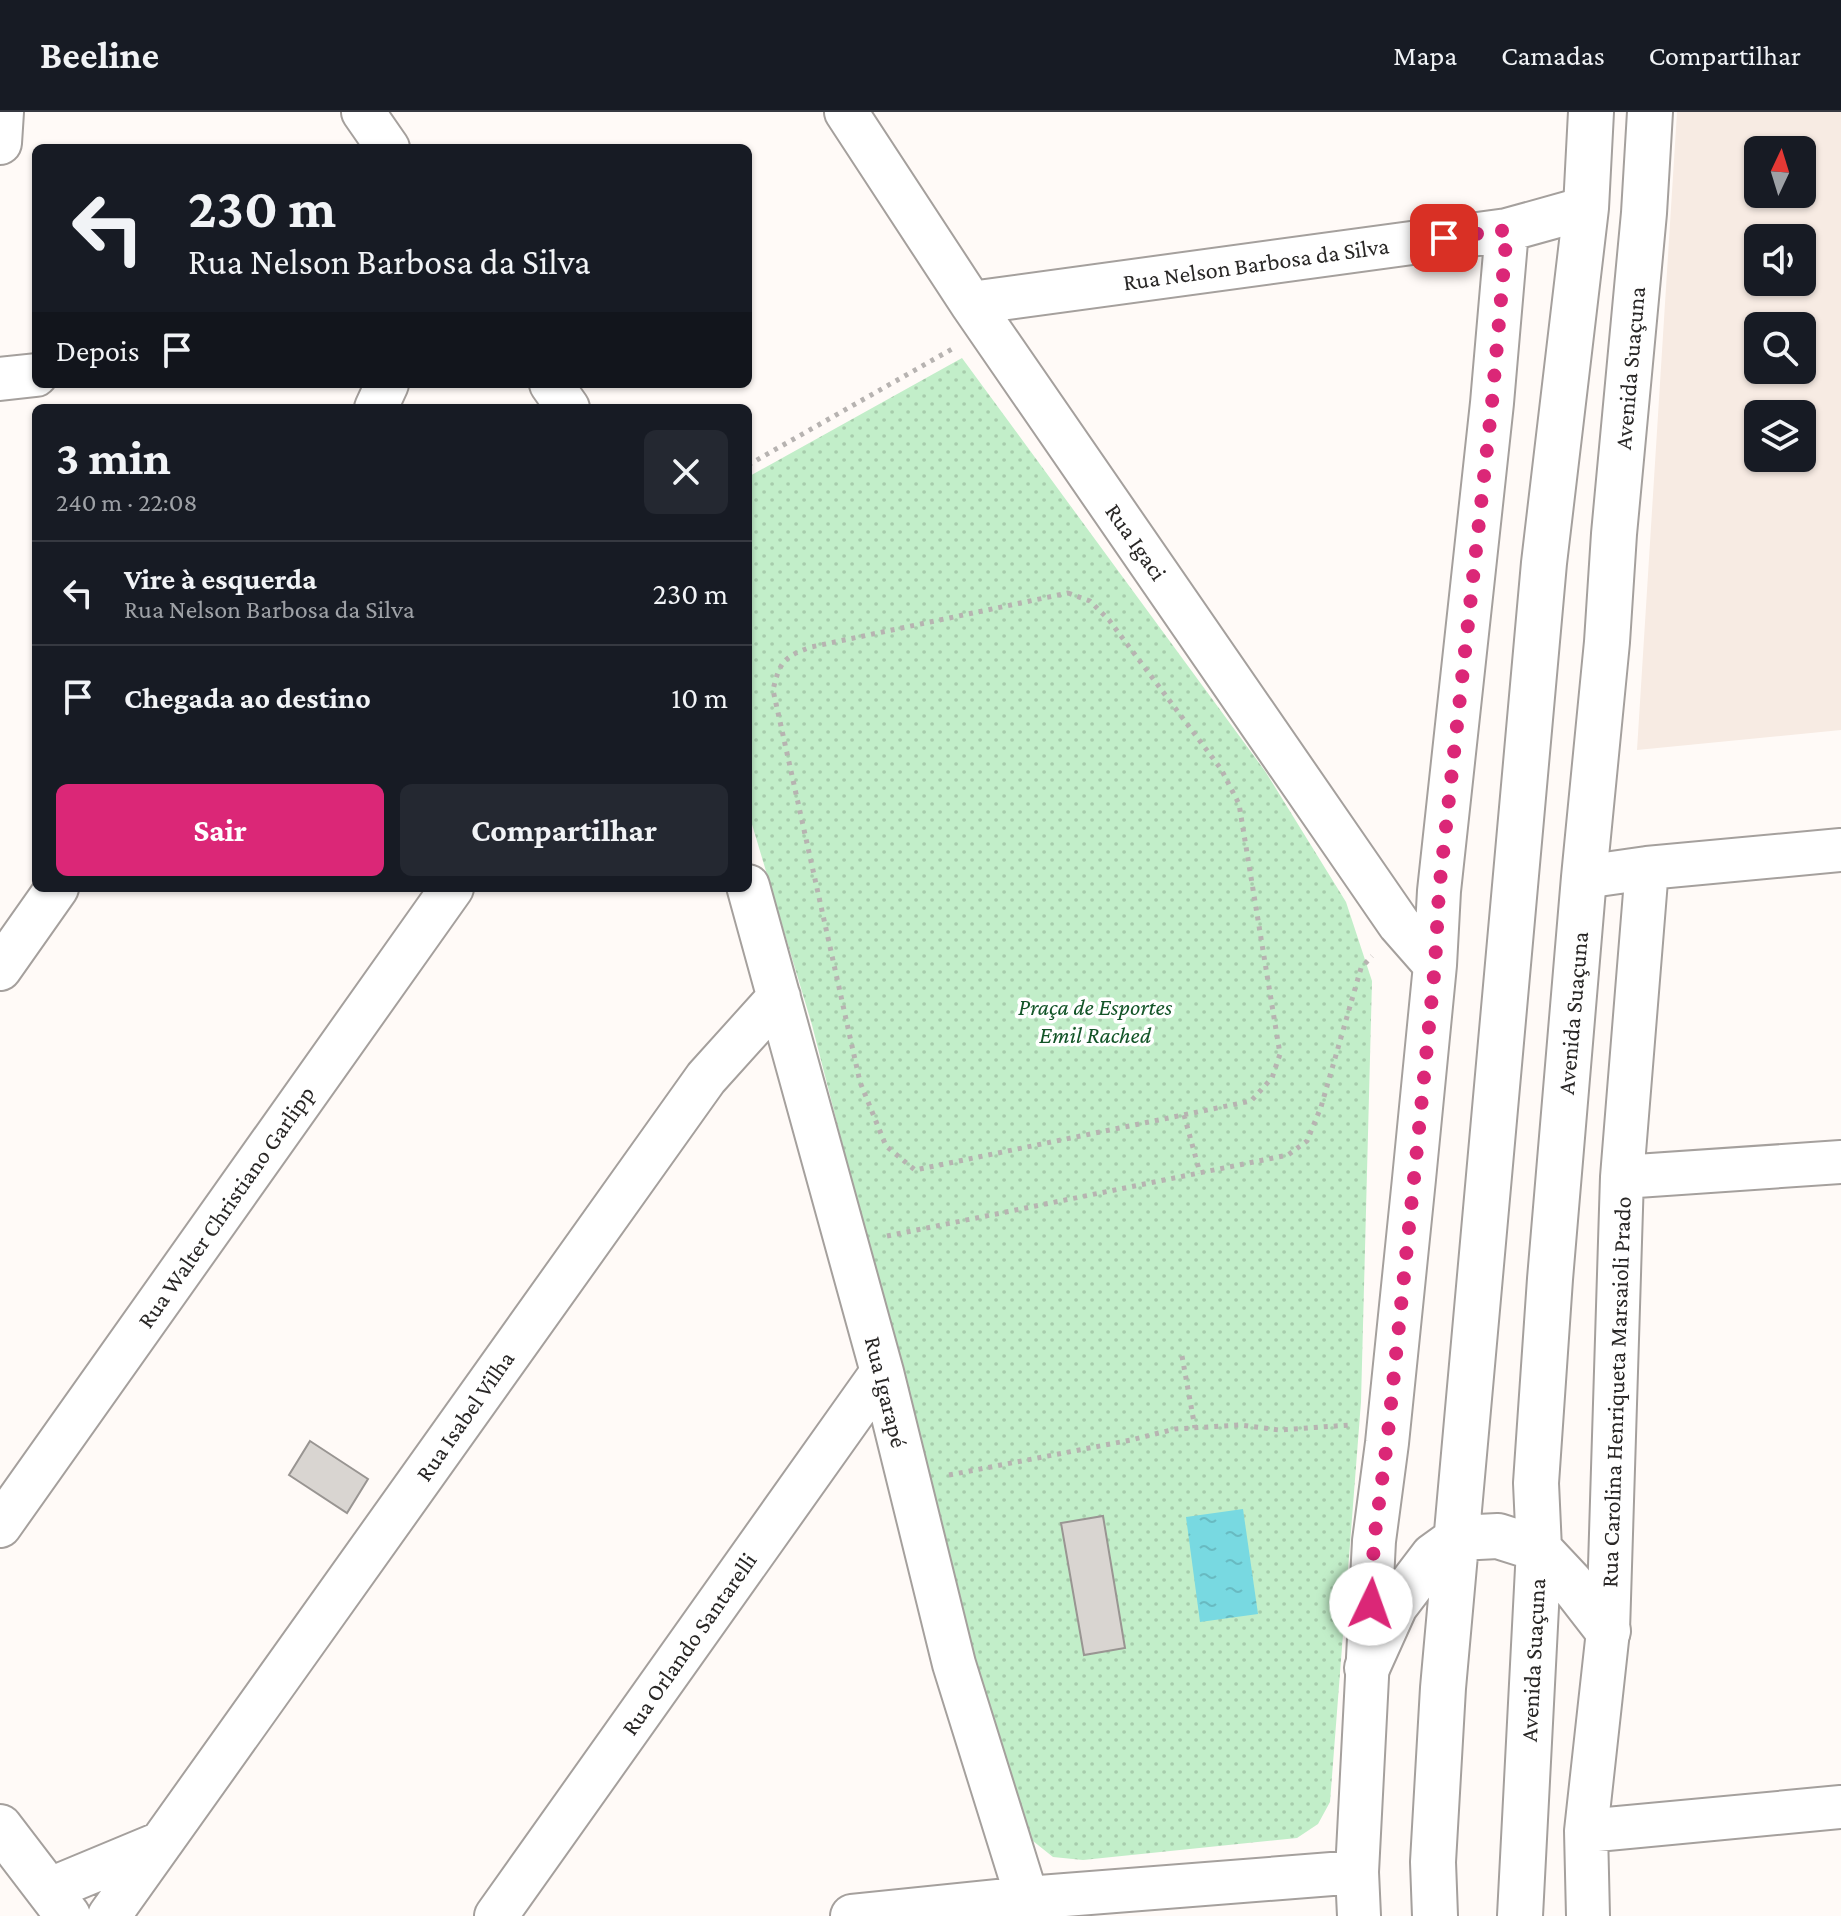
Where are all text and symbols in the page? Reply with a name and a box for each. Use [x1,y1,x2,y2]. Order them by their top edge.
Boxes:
text: Beeline [40,34,159,76]
text: Mapa [1393,40,1457,71]
text: Camadas [1501,40,1605,71]
text: Compartilhar [1649,40,1801,71]
north arrow [1744,136,1816,208]
map controls [1744,136,1816,472]
icon: left [56,176,160,280]
text: 230 m [188,177,336,239]
pin [1410,204,1478,272]
icon: arrive [1422,216,1466,260]
button: sound [1744,224,1816,296]
street label: Rua Nelson Barbosa da Silva [1121,231,1391,296]
text: Rua Nelson Barbosa da Silva [188,242,591,282]
street label: Avenida Suaçuna [1609,285,1650,451]
button: search [1744,312,1816,384]
icon: arrive [155,328,199,372]
text: Depois [56,334,139,367]
button: layers [1744,400,1816,472]
button: close [644,430,728,514]
text: 3 min [56,431,171,484]
text: 240 m · 22:08 [56,488,197,517]
street label: Rua Igaci [1100,498,1173,585]
text: Vire à esquerda [124,562,317,595]
icon: left [56,571,100,615]
text: 230 m [653,577,728,610]
text: Rua Nelson Barbosa da Silva [124,595,415,624]
icon: arrive [56,675,100,719]
text: Chegada ao destino [124,681,371,714]
text: 10 m [671,681,728,714]
button: Sair [56,784,384,876]
button: Compartilhar [400,784,728,876]
street label: Avenida Suaçuna [1552,930,1593,1096]
park label: Praça de Esportes Emil Rached [1018,993,1173,1048]
street label: Rua Walter Christiano Garlipp [132,1080,320,1333]
street label: Rua Carolina Henriqueta Marsaioli Prado [1595,1196,1636,1588]
street label: Rua Igarapé [860,1334,913,1450]
street label: Rua Isabel Vilha [410,1345,519,1486]
street label: Rua Orlando Santarelli [615,1547,762,1740]
position arrow [1329,1562,1413,1646]
street label: Avenida Suaçuna [1515,1578,1550,1742]

